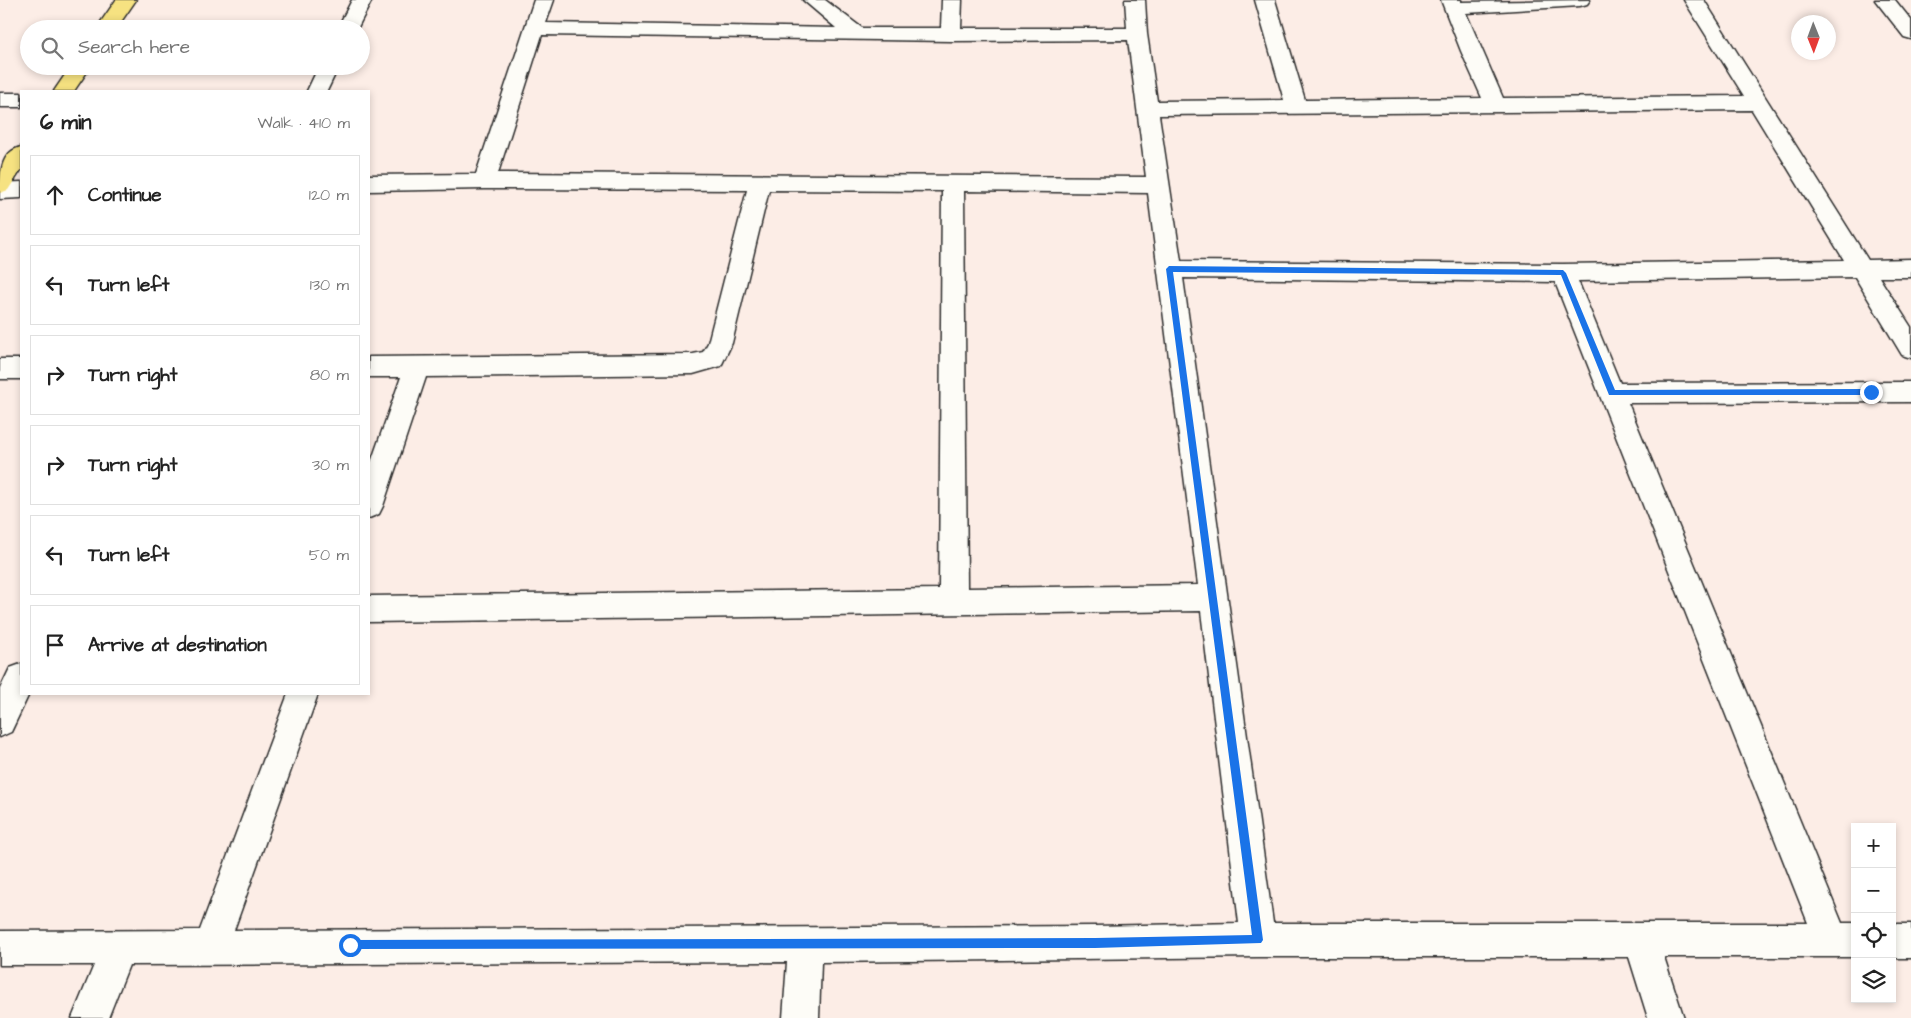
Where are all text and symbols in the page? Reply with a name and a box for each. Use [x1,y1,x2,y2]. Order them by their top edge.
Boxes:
north arrow [1791,15,1836,60]
search box [20,20,370,75]
icon: search [38,34,66,62]
text: Search here [78,34,190,61]
text: 6 min [40,108,92,137]
text: Walk · 410 m [258,112,350,134]
icon: ahead [41,181,69,209]
text: Continue [88,182,162,209]
text: 120 m [309,184,349,206]
icon: left [41,271,69,299]
text: Turn left [88,272,169,299]
text: 130 m [310,274,349,296]
icon: right [41,361,69,389]
text: Turn right [88,362,177,389]
text: 80 m [310,364,349,386]
route end [1860,381,1883,404]
icon: right [41,451,69,479]
text: Turn right [88,452,177,479]
text: 30 m [312,454,349,476]
icon: left [41,541,69,569]
text: Turn left [88,542,169,569]
text: 50 m [309,544,349,566]
icon: arrive [41,631,69,659]
text: Arrive at destination [88,632,267,659]
map controls [1851,823,1896,1003]
button: + [1851,823,1896,868]
button: − [1851,868,1896,913]
button: locate [1851,913,1896,958]
route start [339,934,362,957]
button: layers [1851,958,1896,1003]

